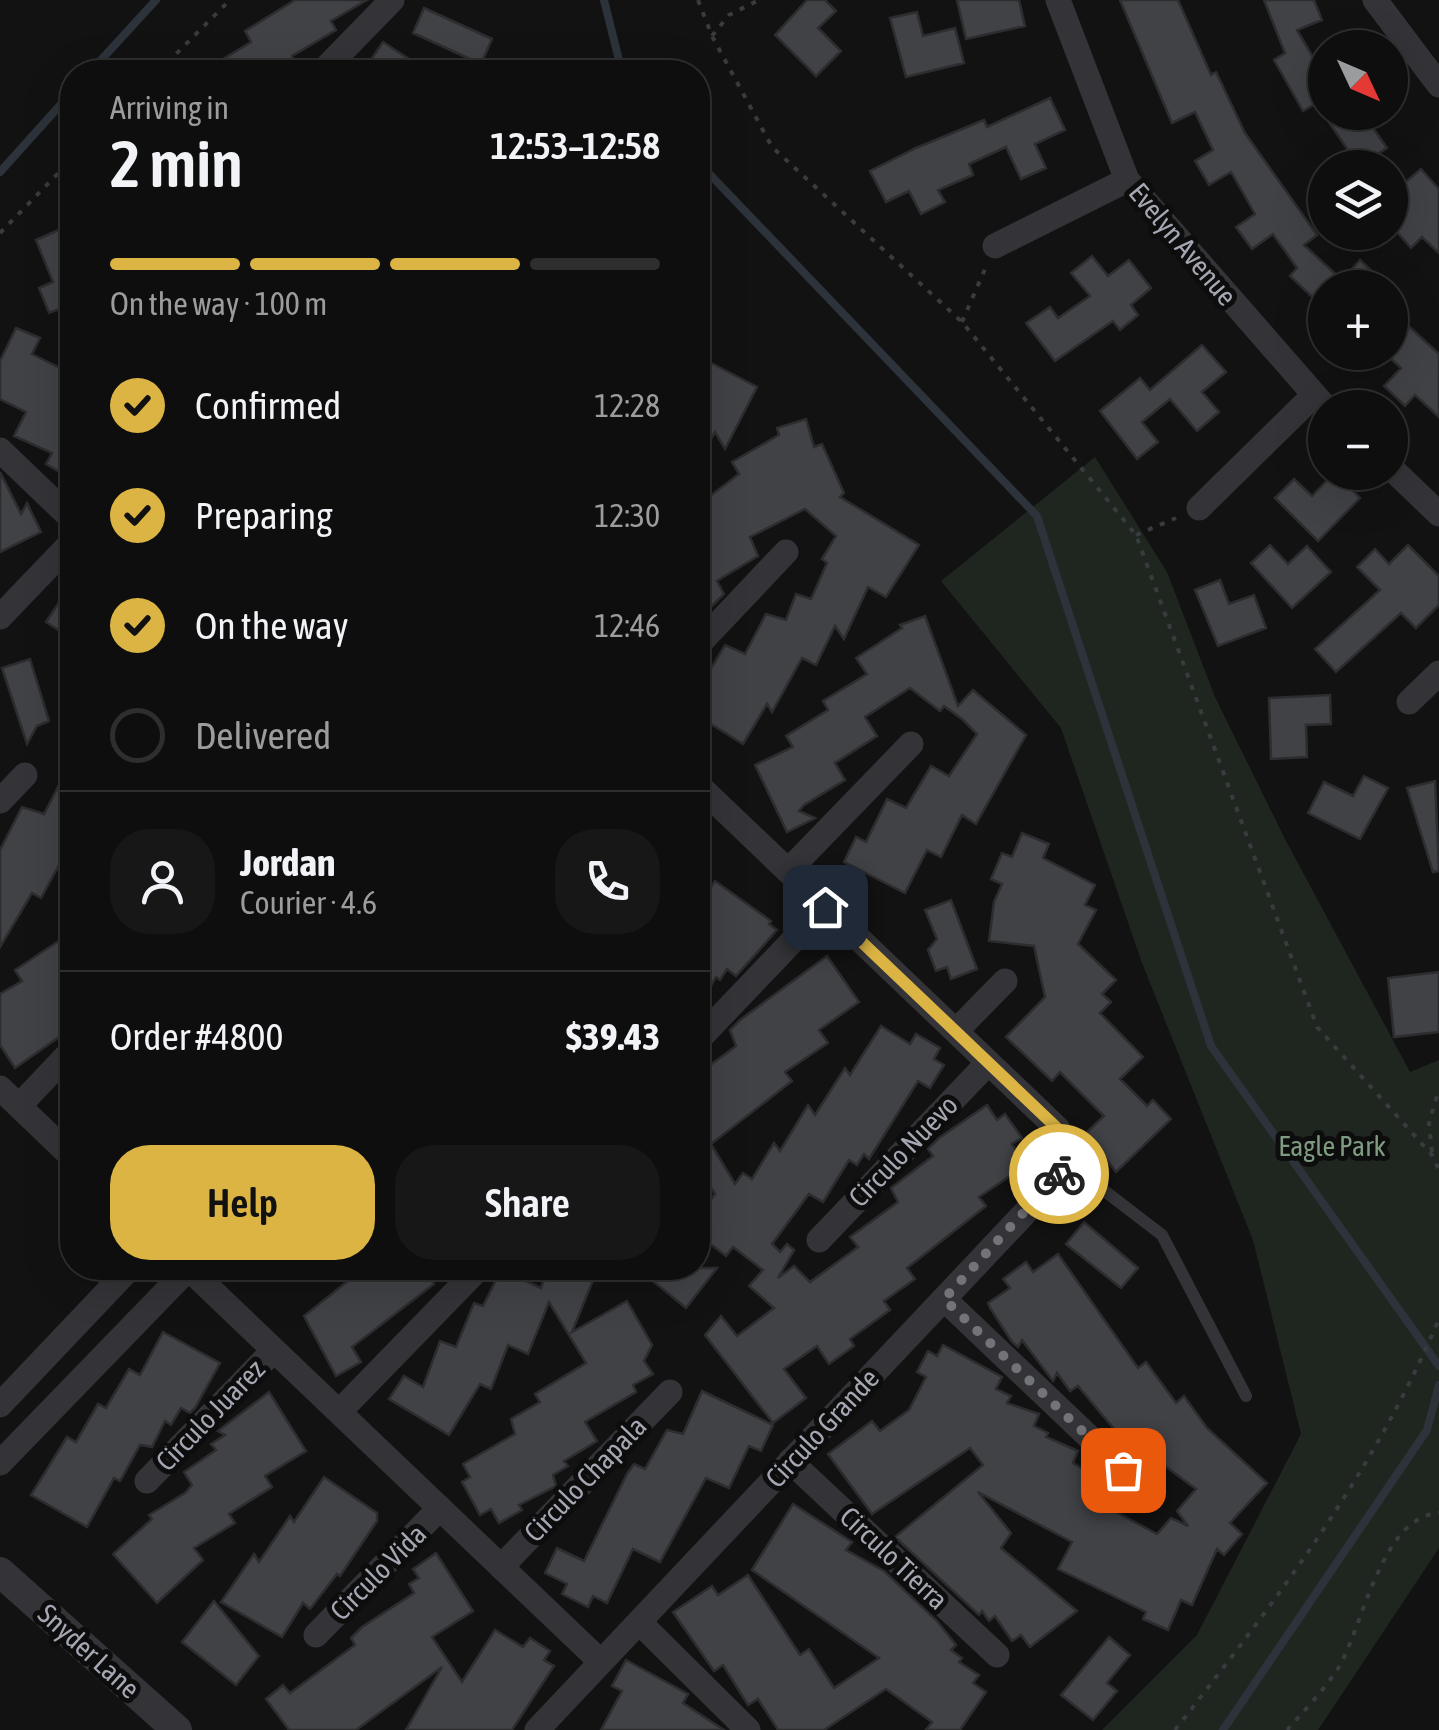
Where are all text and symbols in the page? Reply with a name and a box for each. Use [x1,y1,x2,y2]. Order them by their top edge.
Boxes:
north arrow [1308,30,1408,130]
map controls [1308,30,1408,490]
text: Arriving in [110,89,229,126]
text: 12:53–12:58 [490,124,660,167]
text: 2 min [110,126,243,201]
button: layers [1308,150,1408,250]
street label: Evelyn Avenue [1123,176,1243,312]
button: + [1308,270,1408,370]
text: On the way · 100 m [110,285,327,322]
icon: check [110,378,165,433]
text: Confirmed [195,384,341,427]
text: 12:28 [594,387,660,424]
button: − [1308,390,1408,490]
icon: check [110,488,165,543]
text: Preparing [195,494,333,537]
text: 12:30 [594,497,660,534]
icon: check [110,598,165,653]
text: On the way [195,604,348,647]
text: 12:46 [594,607,660,644]
text: Delivered [195,714,331,757]
button: person [110,829,215,934]
button: phone [555,829,660,934]
text: Jordan [240,841,335,884]
pin [783,865,868,950]
icon: home [798,880,853,935]
text: Courier · 4.6 [240,884,377,921]
text: Order #4800 [110,1015,283,1058]
text: $39.43 [566,1015,660,1058]
street label: Circulo Nuevo [842,1089,964,1213]
courier [1009,1124,1109,1224]
park label: Eagle Park [1278,1130,1386,1162]
button: Help [110,1145,375,1260]
button: Share [395,1145,660,1260]
icon: bike [1032,1147,1087,1202]
street label: Circulo Juarez [149,1353,271,1477]
street label: Circulo Grande [759,1362,885,1494]
street label: Circulo Chapala [517,1410,653,1548]
pin [1081,1428,1166,1513]
icon: bag [1096,1443,1151,1498]
street label: Circulo Tierra [834,1500,954,1616]
street label: Circulo Vida [324,1518,432,1626]
street label: Snyder Lane [32,1597,146,1705]

